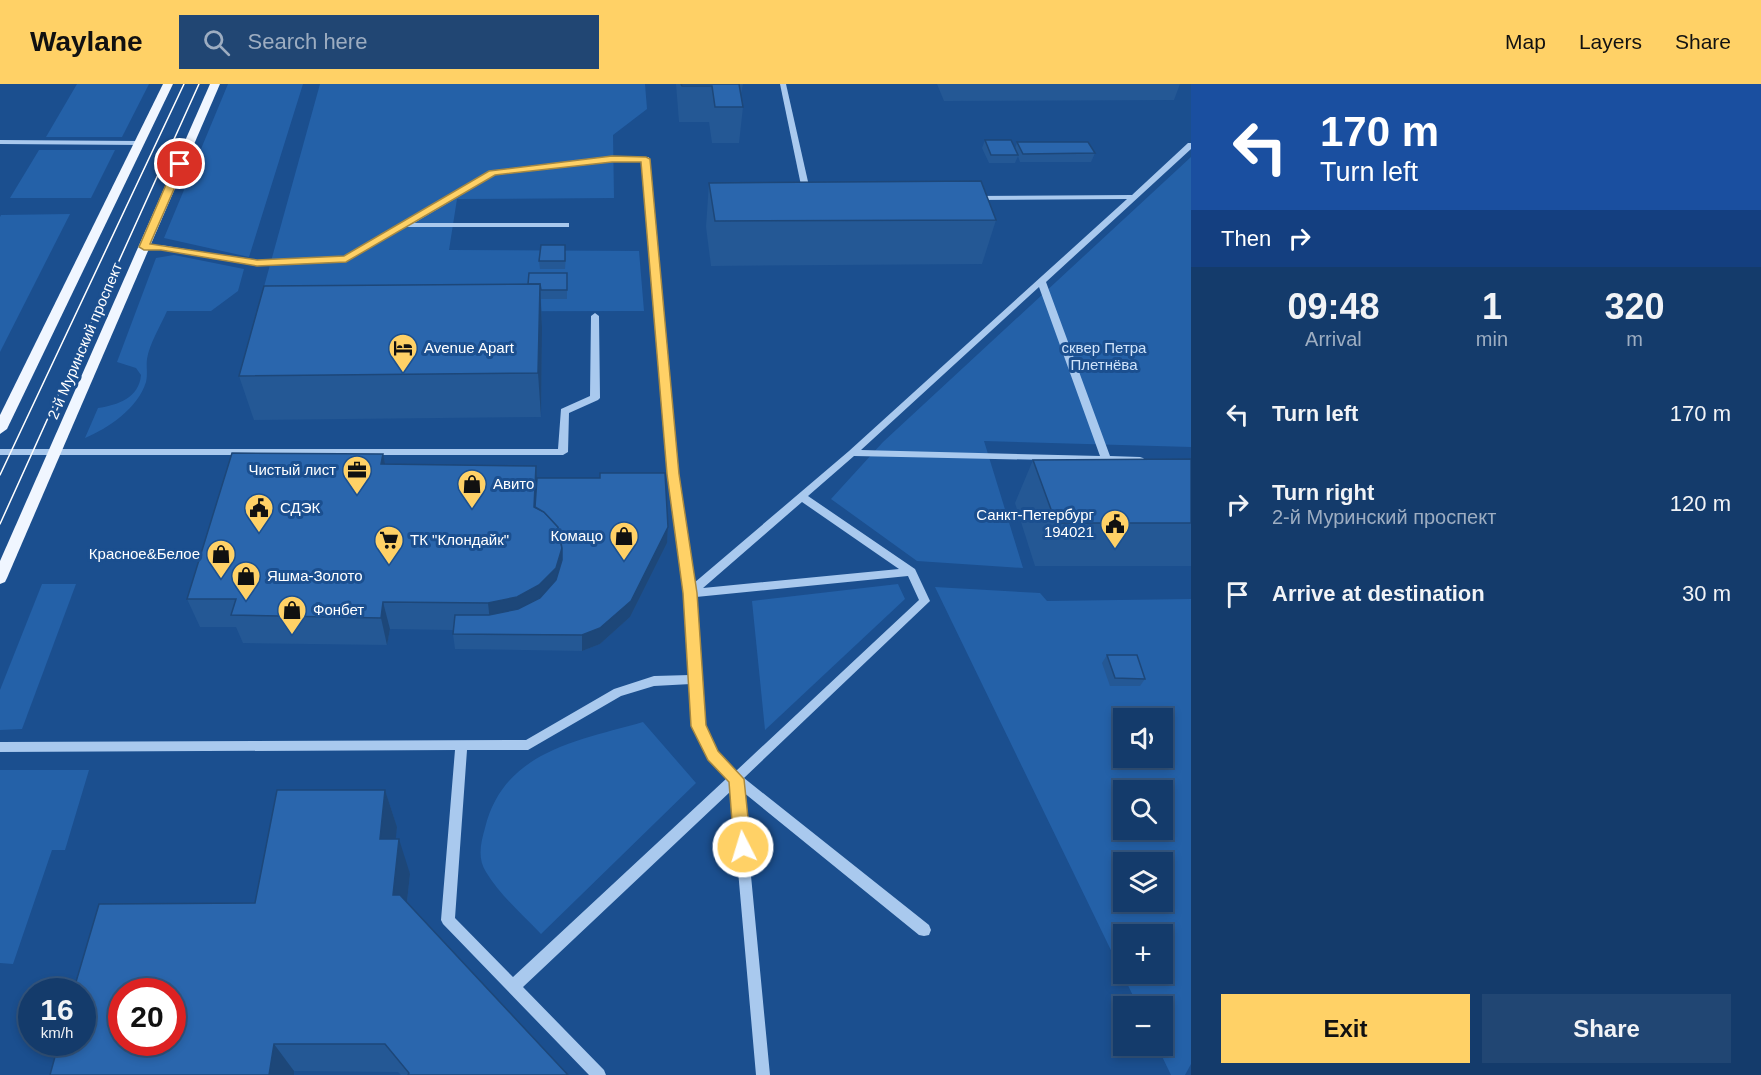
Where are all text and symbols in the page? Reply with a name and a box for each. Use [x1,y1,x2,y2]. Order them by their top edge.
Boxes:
search box [179,15,599,69]
text: Waylane [30,26,143,57]
icon: search [200,26,233,59]
text: Search here [248,29,367,54]
text: Map [1505,30,1546,53]
text: Layers [1579,30,1642,53]
text: Share [1675,30,1731,53]
icon: left [1221,108,1299,186]
text: 170 m [1320,108,1439,155]
pin [154,138,205,189]
icon: arrive [163,147,196,180]
text: Turn left [1320,157,1418,187]
icon: right [1283,222,1316,255]
text: Then [1221,226,1271,251]
street label: 2-й Муринский проспект [44,260,125,422]
text: 09:48 [1287,286,1379,327]
text: 1 [1482,286,1502,327]
text: 320 [1604,286,1665,327]
text: Arrival [1305,328,1362,350]
text: min [1476,328,1508,350]
text: m [1626,328,1643,350]
hotel icon: Avenue Apart [387,332,419,374]
place label: Avenue Apart [424,339,515,356]
park label: сквер Петра Плетнёва [1062,339,1147,373]
icon: left [1221,398,1254,431]
text: Turn left [1272,401,1358,426]
text: 170 m [1670,401,1731,426]
office icon: Чистый лист [341,454,373,496]
place label: Чистый лист [248,461,336,478]
shop icon: Авито [456,468,488,510]
place label: Авито [493,475,534,492]
text: Turn right [1272,480,1374,505]
icon: right [1221,488,1254,521]
text: 120 m [1670,491,1731,516]
public building icon: СДЭК [243,492,275,534]
place label: СДЭК [280,499,320,516]
place label: Санкт-Петербург 194021 [976,506,1095,540]
text: 2-й Муринский проспект [1272,506,1496,528]
public building icon: Санкт-Петербург 194021 [1099,508,1131,550]
shop icon: Комацо [608,520,640,562]
supermarket icon: ТК "Клондайк" [373,524,405,566]
place label: Комацо [551,527,603,544]
place label: ТК "Клондайк" [410,531,509,548]
shop icon: Красное&Белое [205,538,237,580]
place label: Красное&Белое [89,545,200,562]
shop icon: Яшма-Золото [230,560,262,602]
place label: Яшма-Золото [267,567,363,584]
icon: arrive [1221,578,1254,611]
text: Arrive at destination [1272,581,1485,606]
text: 30 m [1682,581,1731,606]
shop icon: Фонбет [276,594,308,636]
place label: Фонбет [313,601,364,618]
map controls [1113,708,1173,1056]
button: sound [1113,708,1173,768]
button: search [1113,780,1173,840]
position arrow [711,815,775,879]
button: layers [1113,852,1173,912]
button: + [1113,924,1173,984]
speed limit sign: 20 [108,978,186,1056]
text: 16 [40,993,74,1026]
button: Exit [1221,994,1470,1063]
button: Share [1482,994,1731,1063]
button: − [1113,996,1173,1056]
text: km/h [41,1024,73,1041]

